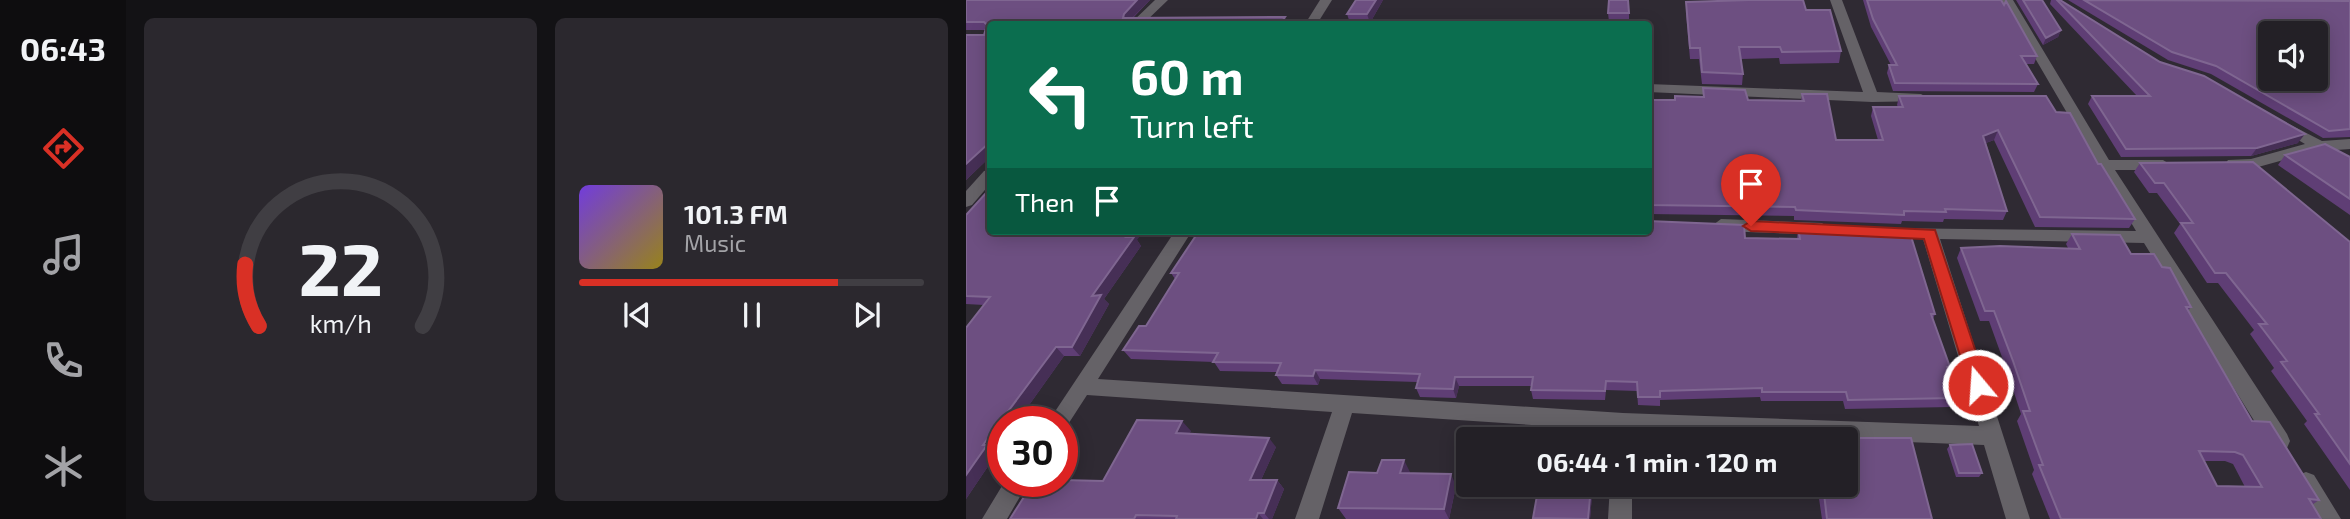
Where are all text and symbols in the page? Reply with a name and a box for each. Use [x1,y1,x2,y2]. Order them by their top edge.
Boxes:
map controls [2258,21,2328,91]
button: sound [2258,21,2328,91]
text: 06:43 [20,29,106,67]
text: 60 m [1130,46,1244,105]
icon: left [1015,49,1106,140]
text: Turn left [1130,106,1254,144]
icon: directions [39,124,88,173]
pin [1721,154,1781,226]
icon: arrive [1732,165,1770,203]
icon: arrive [1088,182,1126,220]
text: Then [1015,186,1074,217]
text: 101.3 FM [684,198,788,229]
text: 22 [298,223,383,311]
text: Music [684,229,746,257]
icon: music [39,230,88,279]
icon: previous [618,296,656,334]
icon: pause [733,296,771,334]
icon: next [848,296,886,334]
text: km/h [309,307,372,337]
icon: phone [39,336,88,385]
position arrow [1941,348,2015,422]
speed limit sign: 30 [987,406,1078,497]
icon: climate [39,442,88,491]
text: 06:44 · 1 min · 120 m [1537,446,1777,477]

